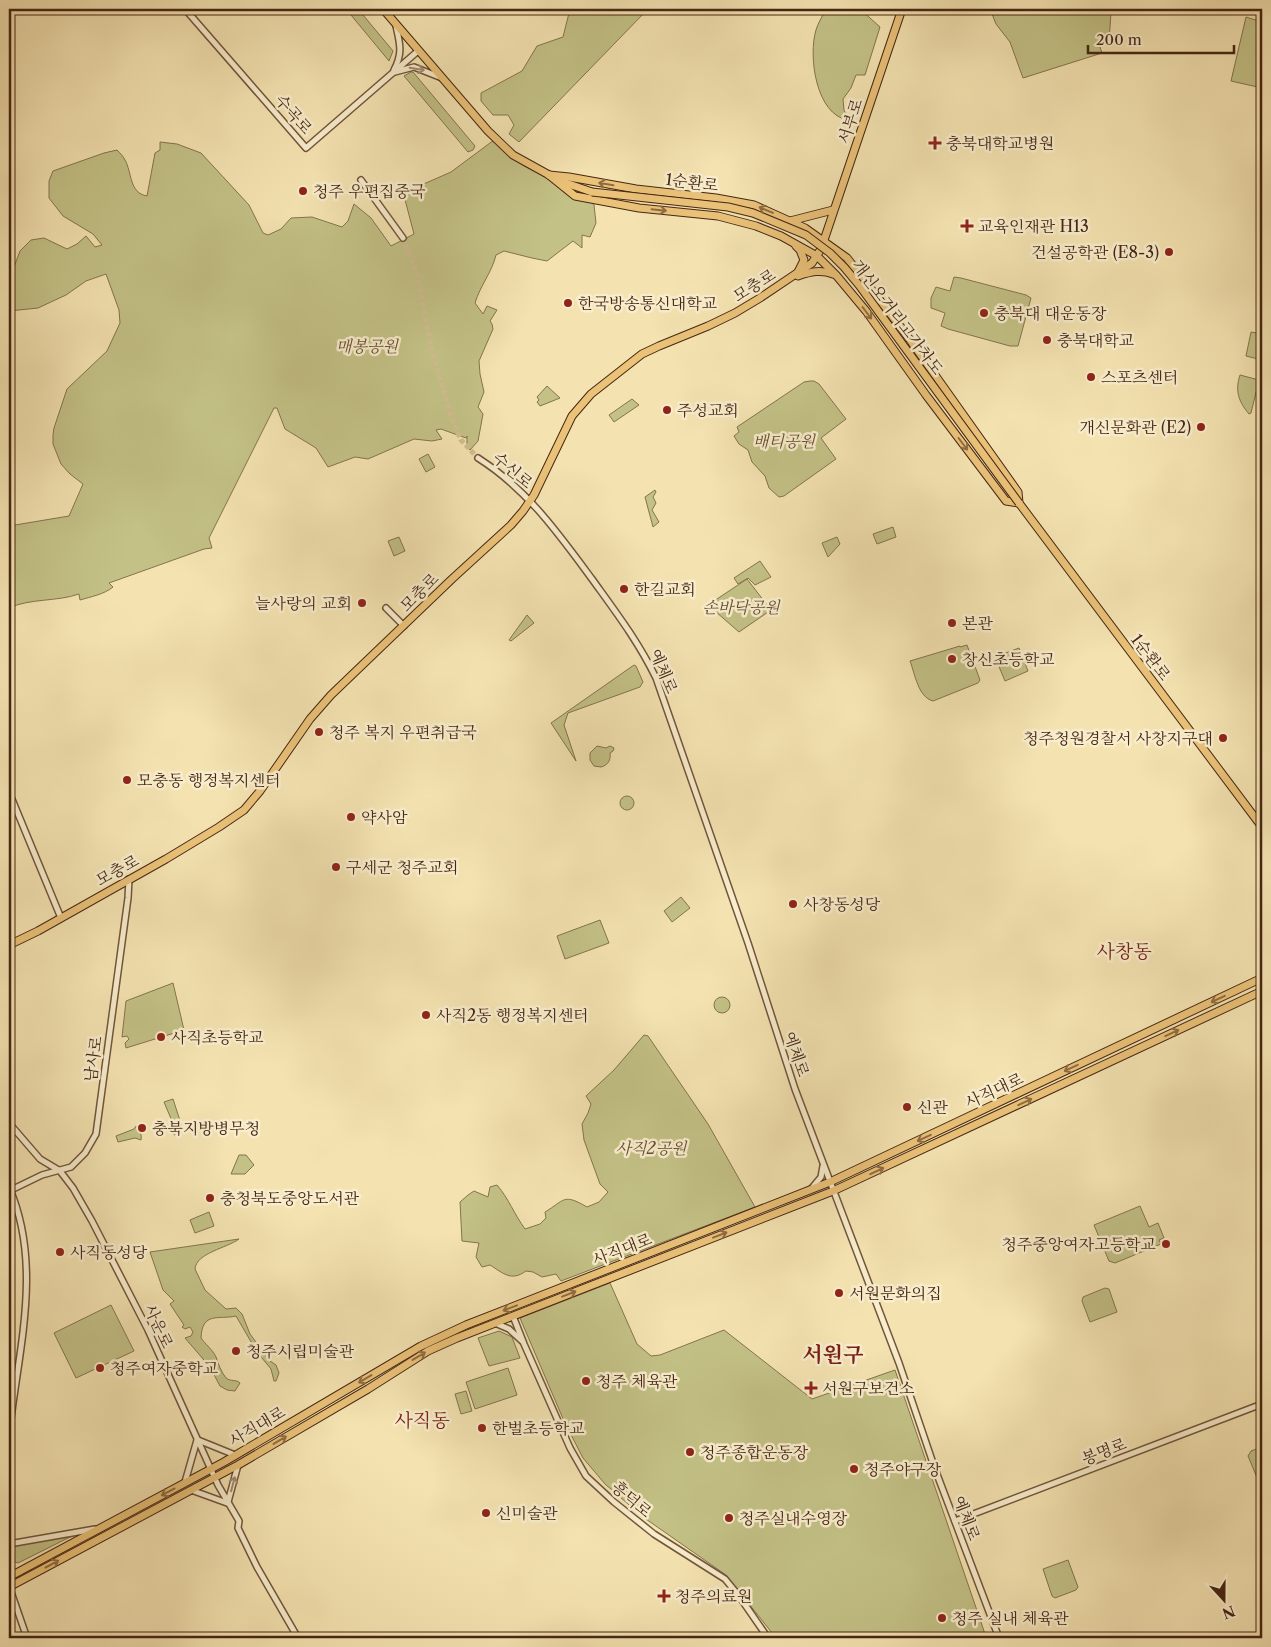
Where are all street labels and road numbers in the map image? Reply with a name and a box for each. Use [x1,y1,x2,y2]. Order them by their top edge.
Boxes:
street label: 수곡로 [271,90,317,138]
street label: 서부로 [833,95,867,146]
street label: 1순환로 [664,169,720,195]
street label: 개신오거리고가차도 [848,255,948,379]
street label: 모충로 [729,264,779,306]
street label: 수신로 [489,447,538,493]
street label: 모충로 [396,568,443,615]
street label: 1순환로 [1127,630,1175,685]
street label: 예체로 [646,646,682,697]
street label: 모충로 [92,850,143,890]
street label: 예체로 [780,1029,814,1080]
street label: 남사로 [80,1034,106,1083]
street label: 사직대로 [962,1068,1027,1112]
street label: 사직대로 [590,1228,655,1269]
street label: 사운로 [140,1301,178,1352]
street label: 사직대로 [225,1401,289,1450]
street label: 봉명로 [1079,1433,1130,1469]
street label: 흥덕로 [608,1476,657,1522]
street label: 예체로 [949,1493,985,1544]

